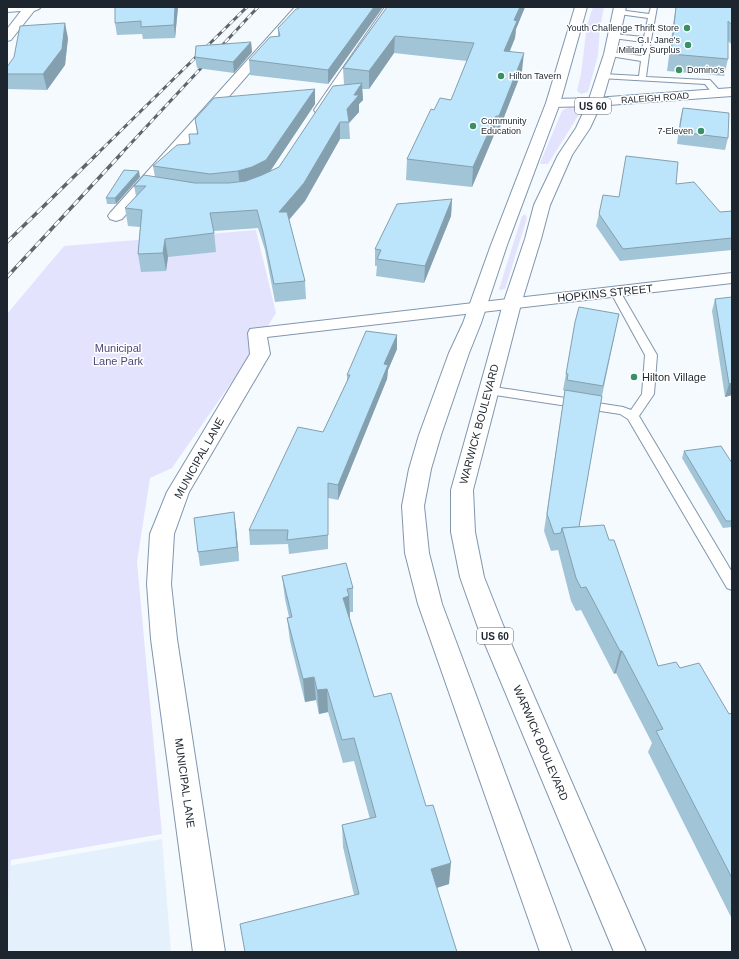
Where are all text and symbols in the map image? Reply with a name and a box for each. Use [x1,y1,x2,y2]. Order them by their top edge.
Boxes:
place label: Youth Challenge Thrift Store [566,23,679,33]
marker: Youth Challenge Thrift Store [682,23,692,33]
place label: G.I. Jane's Military Surplus [618,35,680,55]
marker: G.I. Jane's Military Surplus [683,40,693,50]
marker: Domino's [674,65,684,75]
place label: Domino's [687,65,725,75]
marker: Hilton Tavern [496,71,506,81]
place label: Hilton Tavern [509,71,561,81]
street label: RALEIGH ROAD [621,91,690,105]
road number: US 60 [575,98,611,114]
place label: Community Education [481,116,527,136]
marker: Community Education [468,121,478,131]
place label: 7-Eleven [657,126,693,136]
marker: 7-Eleven [696,126,706,136]
street label: HOPKINS STREET [557,282,654,304]
park label: Municipal Lane Park [93,342,144,367]
street label: WARWICK BOULEVARD [457,363,501,485]
place label: Hilton Village [642,371,706,383]
marker: Hilton Village [629,372,639,382]
street label: MUNICIPAL LANE [172,416,226,500]
road number: US 60 [477,628,513,644]
street label: WARWICK BOULEVARD [511,684,571,802]
street label: MUNICIPAL LANE [173,737,197,829]

